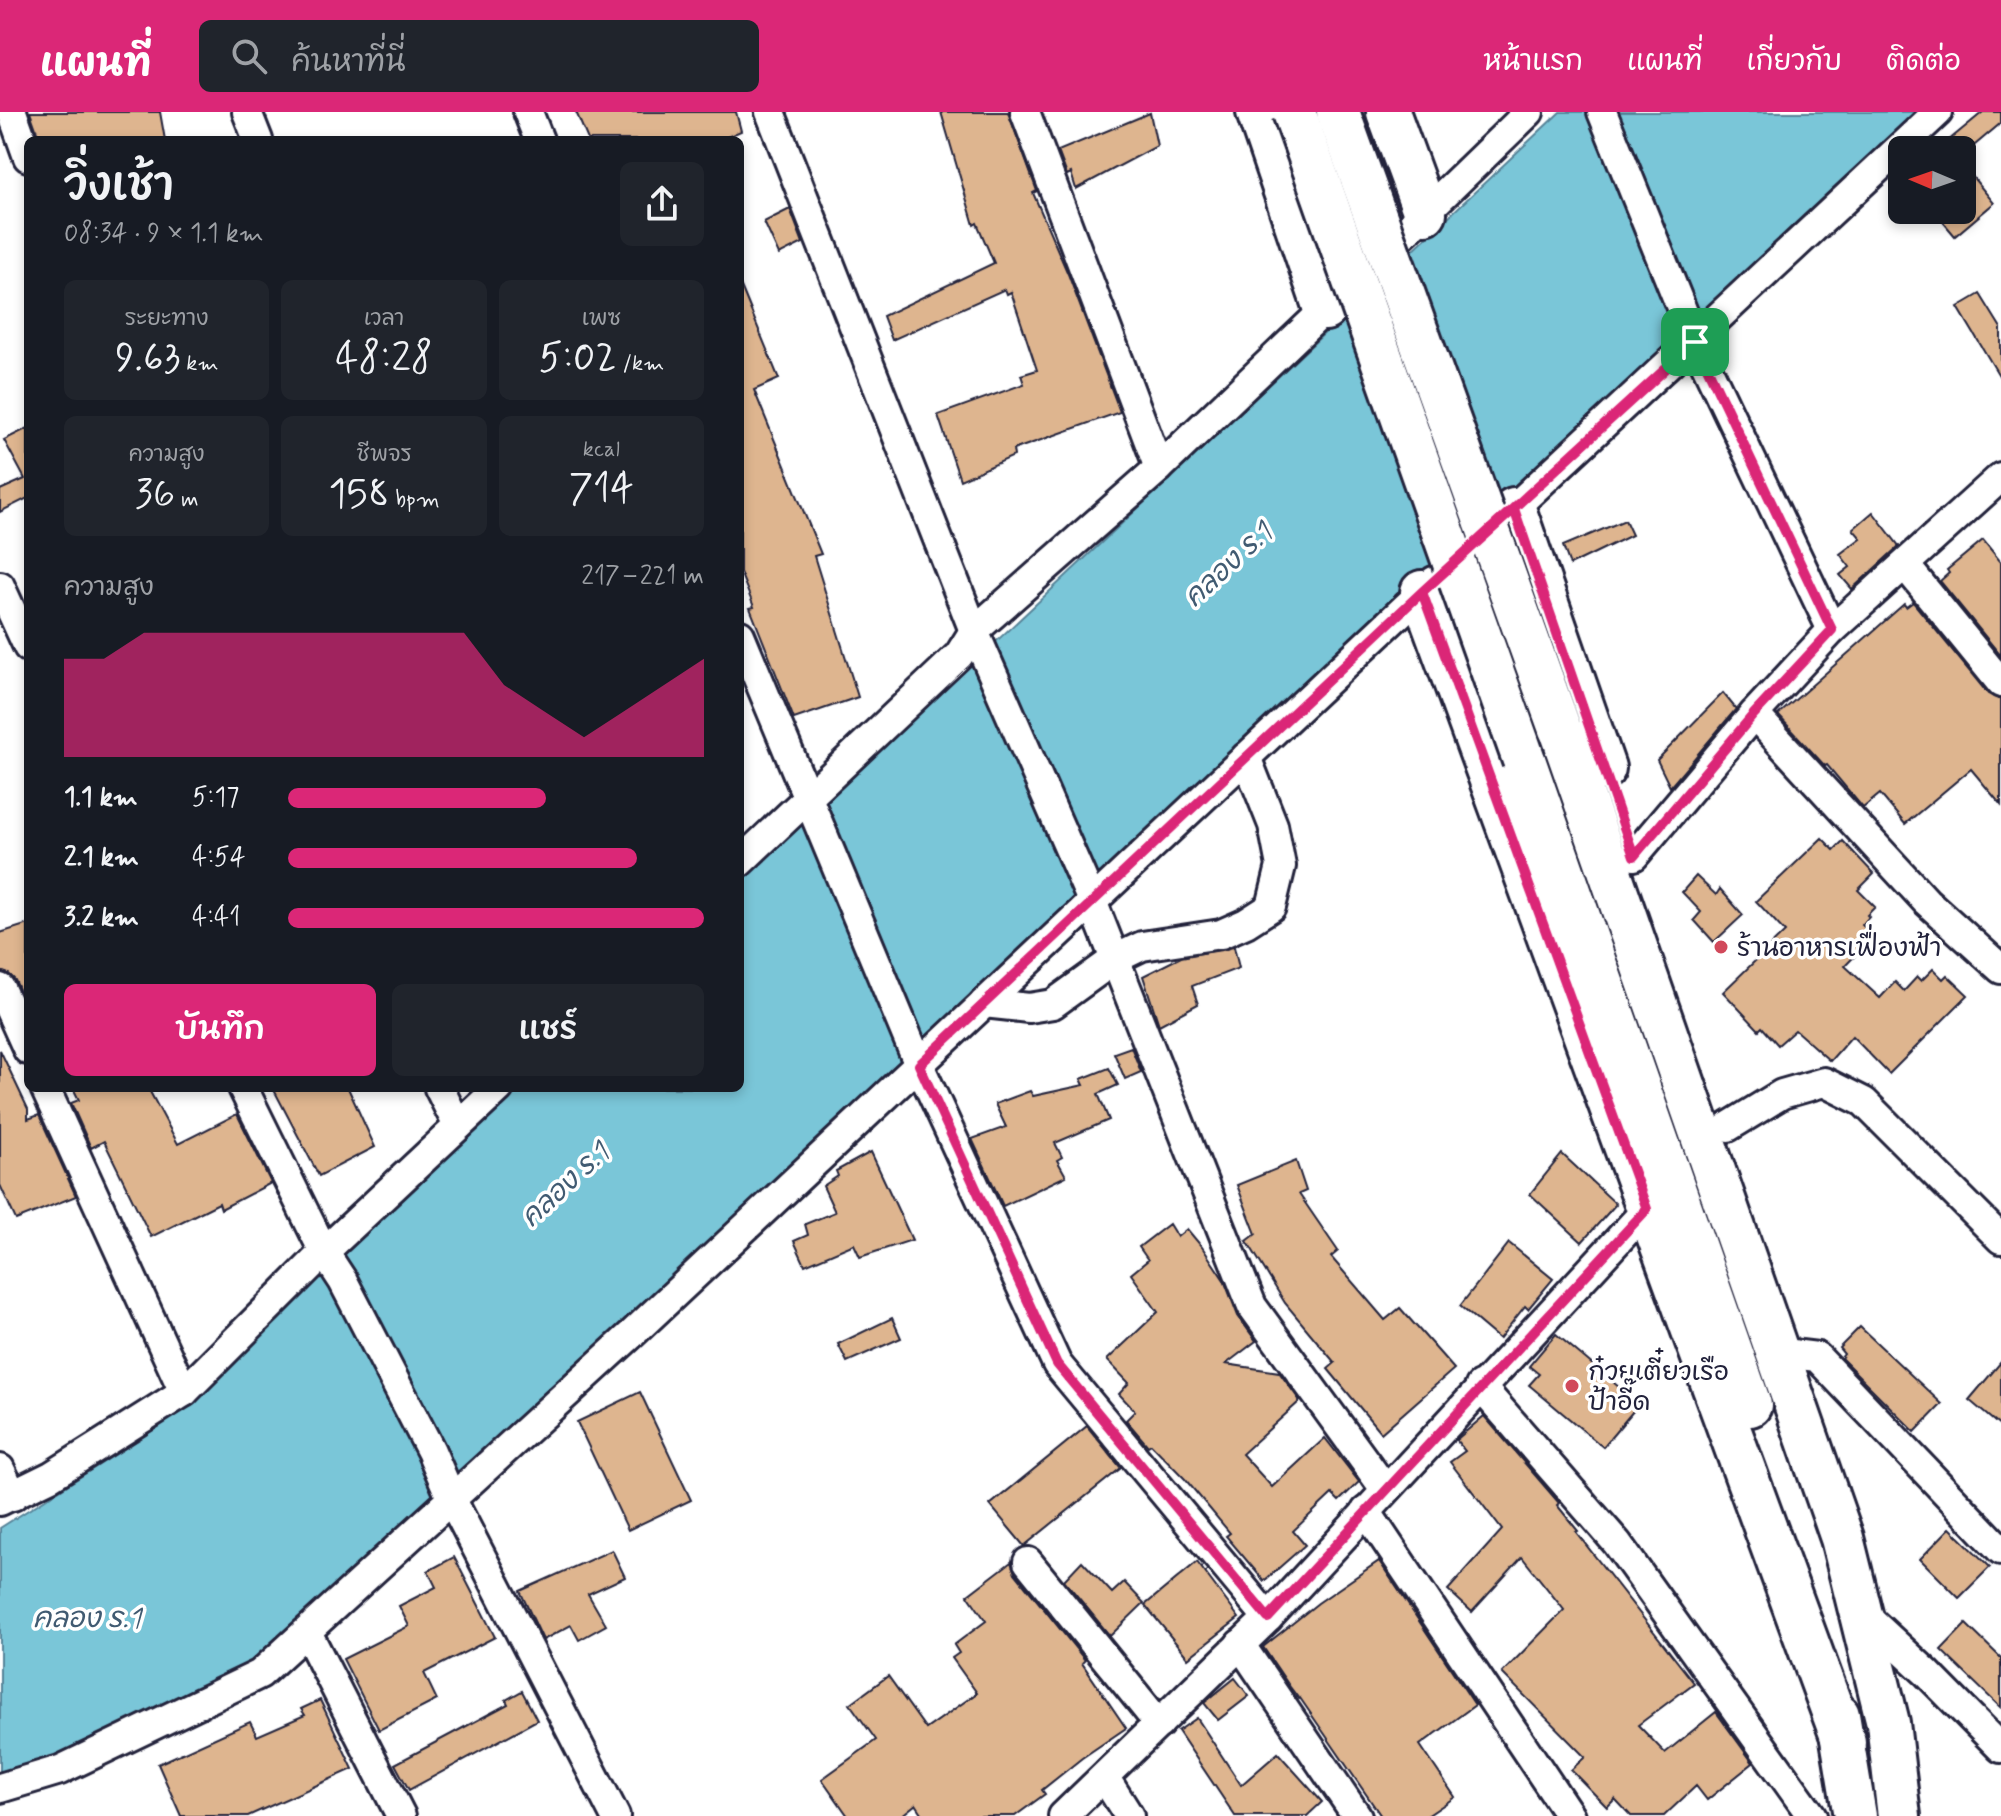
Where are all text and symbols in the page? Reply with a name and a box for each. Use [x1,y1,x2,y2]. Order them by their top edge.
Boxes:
search box [199,20,759,92]
icon: search [227,34,271,78]
text: แผนที่ [40,40,151,89]
text: ค้นหาที่นี่ [291,43,405,82]
text: หน้าแรก [1483,44,1583,81]
text: แผนที่ [1627,44,1703,81]
text: เกี่ยวกับ [1747,44,1842,81]
text: ติดต่อ [1886,44,1961,81]
north arrow [1888,136,1976,224]
map controls [1888,136,1976,224]
text: วิ่งเช้า [64,158,174,216]
button: share [620,162,704,246]
text: 08:34 · 9 × 1.1 km [64,217,264,251]
text: ระยะทาง [125,305,209,333]
text: เวลา [364,305,404,333]
text: เพซ [582,305,621,333]
pin [1661,308,1729,376]
icon: arrive [1673,320,1717,364]
text: 9.63 [115,333,180,385]
text: 48:28 [335,333,433,385]
text: 5:02 [538,333,617,385]
text: km [180,350,218,378]
text: /km [617,350,664,378]
text: kcal [583,436,620,464]
text: ความสูง [129,441,205,469]
text: ชีพจร [356,441,412,469]
text: 714 [569,464,634,516]
text: 36 [135,469,175,521]
text: 158 [328,469,389,521]
text: m [175,486,198,514]
text: bpm [389,486,440,514]
water label: คลอง ร.1 [1177,514,1283,616]
text: 217–221 m [581,560,704,594]
text: ความสูง [64,571,154,605]
text: 1.1 km [64,781,138,815]
text: 5:17 [192,781,239,815]
text: 2.1 km [64,841,139,875]
text: 4:54 [192,841,245,875]
text: 3.2 km [64,901,139,935]
text: 4:41 [192,901,240,935]
place label: ร้านอาหารเฟื่องฟ้า [1737,923,1942,966]
marker: ร้านอาหารเฟื่องฟ้า [1712,938,1730,956]
button: บันทึก [64,984,376,1076]
button: แชร์ [392,984,704,1076]
water label: คลอง ร.1 [514,1134,620,1236]
place label: ก๋วยเตี๋ยวเรือ ป้าอี๊ด [1588,1347,1729,1420]
marker: ก๋วยเตี๋ยวเรือ ป้าอี๊ด [1563,1377,1581,1395]
water label: คลอง ร.1 [33,1601,143,1638]

